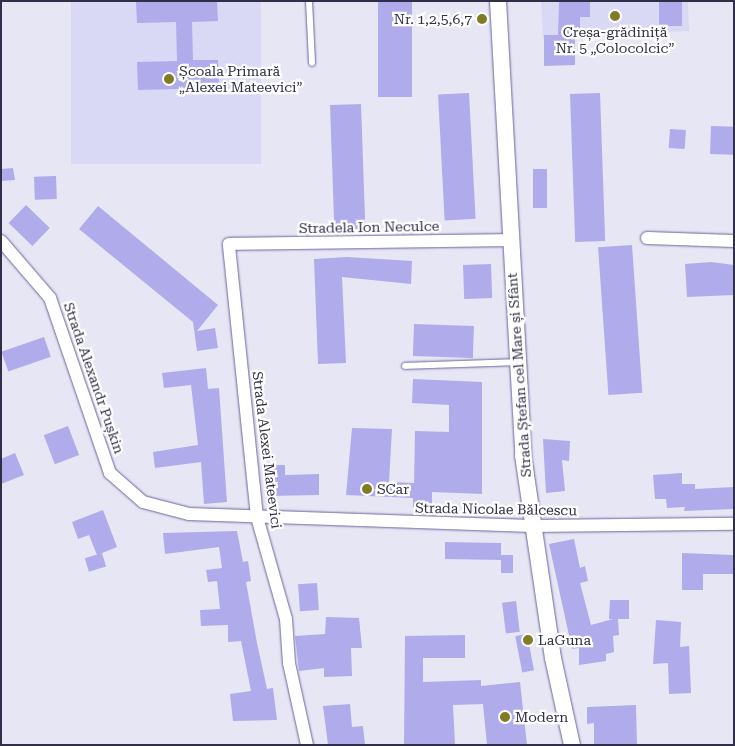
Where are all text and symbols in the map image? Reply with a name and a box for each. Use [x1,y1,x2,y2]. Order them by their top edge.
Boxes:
marker: Creșa-grădiniță Nr. 5 „Colocolcic” [609,10,621,22]
place label: Nr. 1,2,5,6,7 [394,11,472,27]
marker: Nr. 1,2,5,6,7 [476,13,488,25]
place label: Creșa-grădiniță Nr. 5 „Colocolcic” [556,24,674,56]
place label: Școala Primară „Alexei Mateevici” [179,63,302,95]
marker: Școala Primară „Alexei Mateevici” [163,73,175,85]
street label: Stradela Ion Neculce [299,217,439,237]
street label: Strada Ștefan cel Mare și Sfânt [503,272,535,478]
street label: Strada Alexandr Pușkin [60,300,128,456]
street label: Strada Alexei Mateevici [249,370,285,530]
place label: SCar [377,481,409,497]
marker: SCar [361,483,373,495]
street label: Strada Nicolae Bălcescu [415,499,577,519]
place label: LaGuna [538,632,591,648]
marker: LaGuna [522,634,534,646]
place label: Modern [515,709,568,725]
marker: Modern [499,711,511,723]

